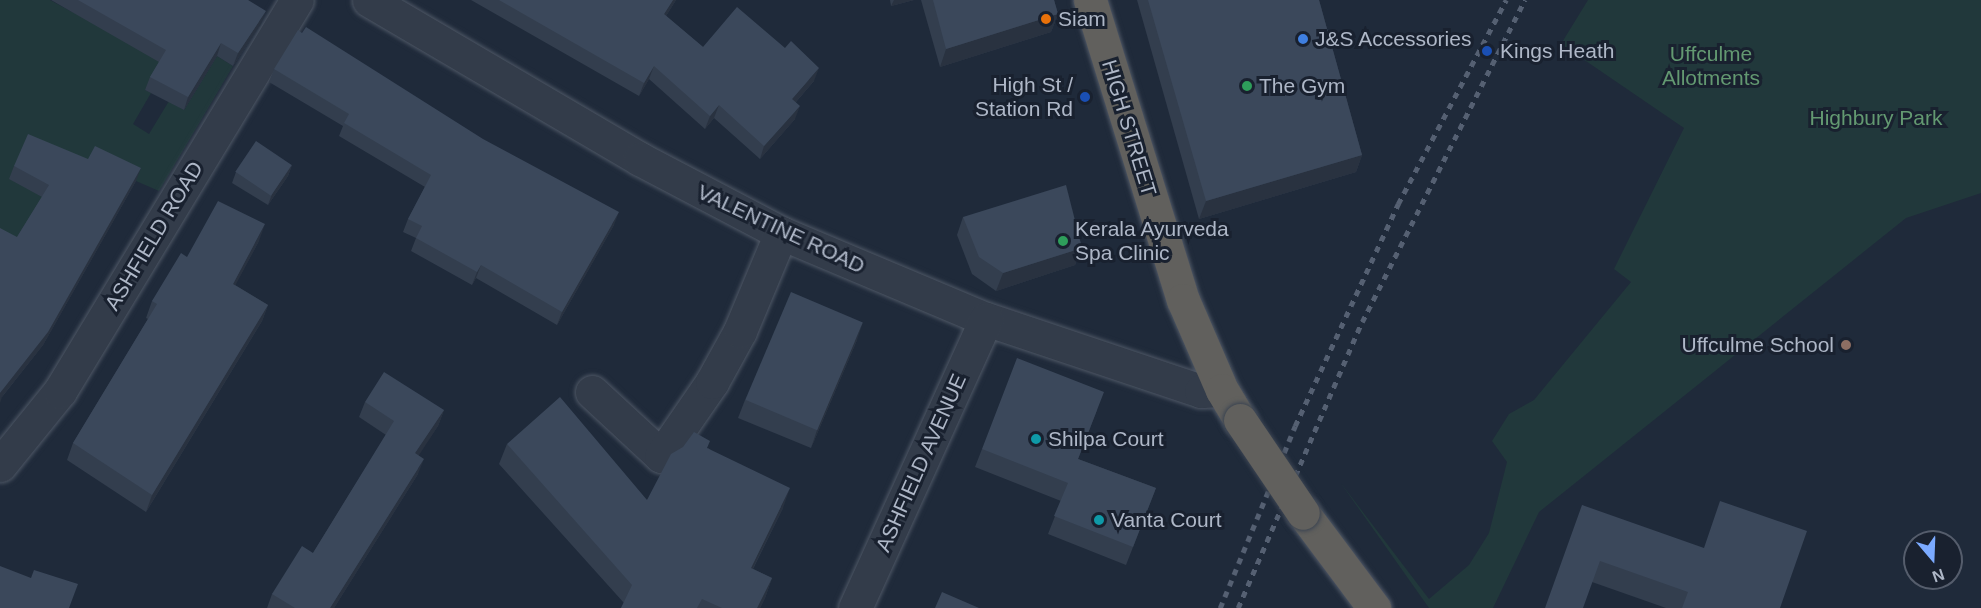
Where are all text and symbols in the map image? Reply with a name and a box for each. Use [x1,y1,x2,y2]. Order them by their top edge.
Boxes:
place label: Siam [1058,6,1106,32]
marker: Siam [1039,12,1053,26]
place label: J&S Accessories [1315,26,1473,52]
marker: J&S Accessories [1296,32,1310,46]
place label: Kings Heath [1500,38,1614,64]
park label: Uffculme Allotments [1662,41,1760,91]
marker: Kings Heath [1478,42,1496,60]
street label: HIGH STREET [1096,57,1162,199]
place label: High St / Station Rd [975,72,1073,122]
place label: The Gym [1259,73,1345,99]
marker: The Gym [1240,79,1254,93]
marker: High St / Station Rd [1078,90,1092,104]
park label: Highbury Park [1809,105,1943,131]
street label: ASHFIELD ROAD [100,157,208,315]
street label: VALENTINE ROAD [693,179,869,279]
place label: Kerala Ayurveda Spa Clinic [1075,216,1230,266]
marker: Kerala Ayurveda Spa Clinic [1056,234,1070,248]
place label: Uffculme School [1681,332,1834,358]
marker: Uffculme School [1839,338,1853,352]
street label: ASHFIELD AVENUE [870,370,972,556]
place label: Shilpa Court [1048,426,1164,452]
marker: Shilpa Court [1029,432,1043,446]
place label: Vanta Court [1111,507,1222,533]
marker: Vanta Court [1092,513,1106,527]
north arrow [1903,530,1963,590]
text: N [1930,566,1947,586]

